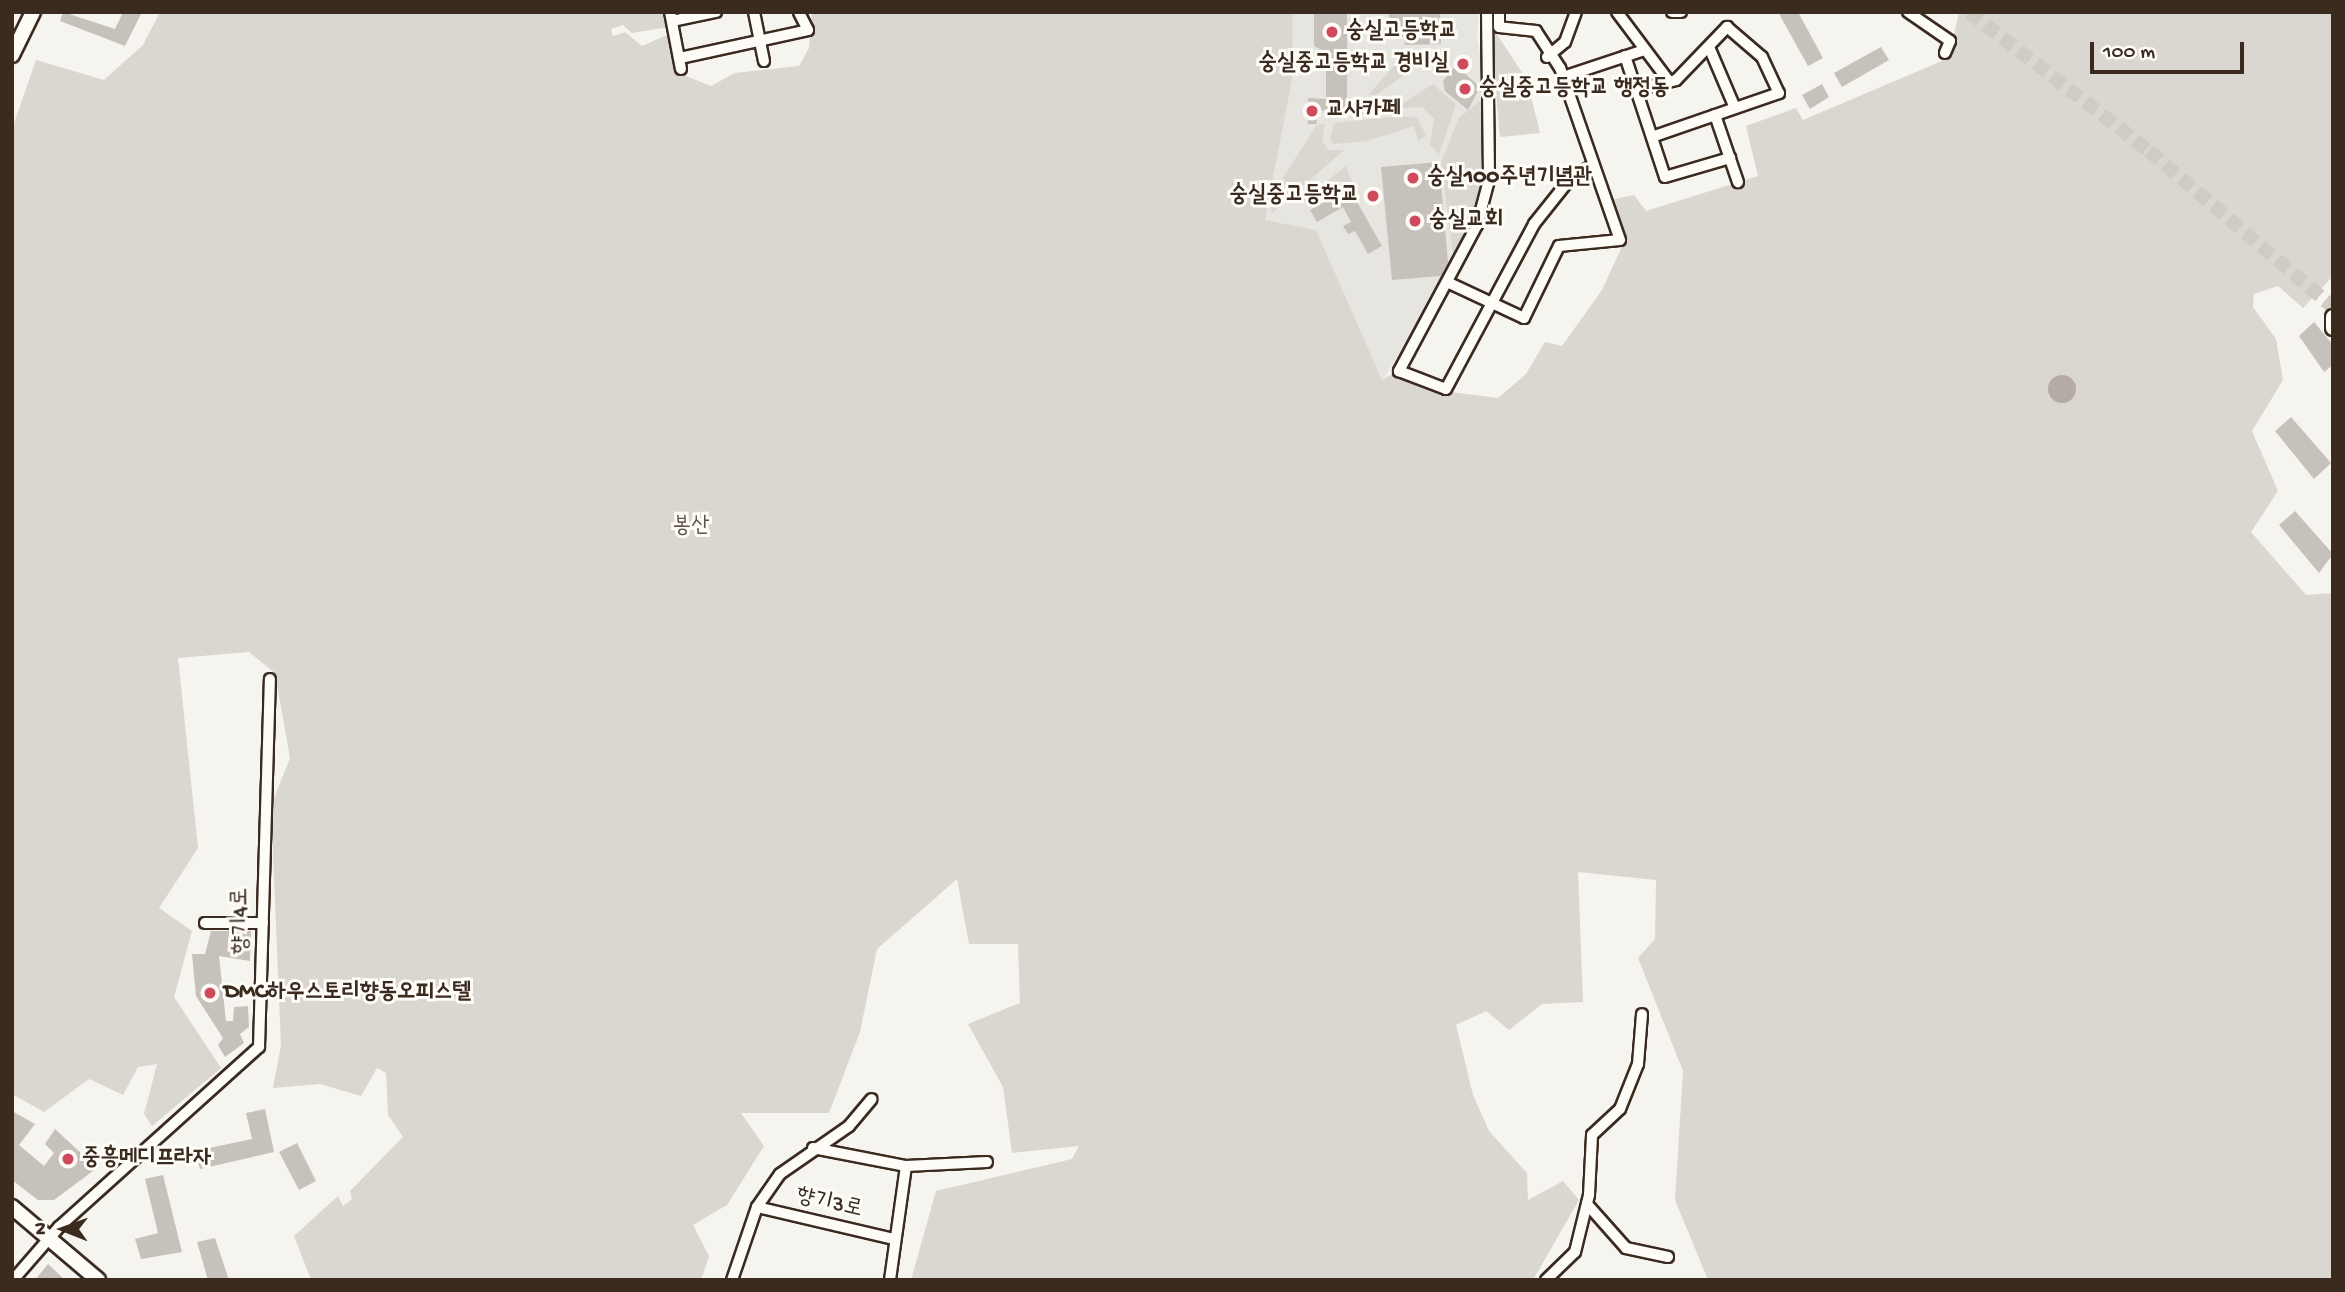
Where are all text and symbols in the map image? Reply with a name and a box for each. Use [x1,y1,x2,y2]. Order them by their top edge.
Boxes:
place label: 숭실고등학교 [1346,18,1457,46]
marker: 숭실고등학교 [1324,24,1340,40]
scale bar [2093,28,2247,72]
text: 100 m [2103,41,2155,66]
place label: 숭실중고등학교 경비실 [1258,50,1449,78]
marker: 숭실중고등학교 경비실 [1455,56,1471,72]
place label: 숭실중고등학교 행정동 [1479,75,1670,103]
marker: 숭실중고등학교 행정동 [1457,81,1473,97]
place label: 교사카페 [1326,97,1400,125]
marker: 교사카페 [1304,103,1320,119]
place label: 숭실100주년기념관 [1427,164,1592,192]
marker: 숭실100주년기념관 [1405,170,1421,186]
place label: 숭실중고등학교 [1229,182,1359,210]
marker: 숭실중고등학교 [1365,188,1381,204]
place label: 숭실교회 [1429,207,1503,235]
marker: 숭실교회 [1407,213,1423,229]
park label: 봉산 [672,513,710,541]
street label: 향기4로 [228,888,256,954]
place label: DMC하우스토리향동오피스텔 [224,979,471,1007]
marker: DMC하우스토리향동오피스텔 [202,985,218,1001]
place label: 중흥메디프라자 [82,1145,212,1173]
marker: 중흥메디프라자 [60,1151,76,1167]
street label: 향기3로 [793,1183,865,1225]
north arrow [28,1194,98,1264]
text: N [30,1222,53,1235]

